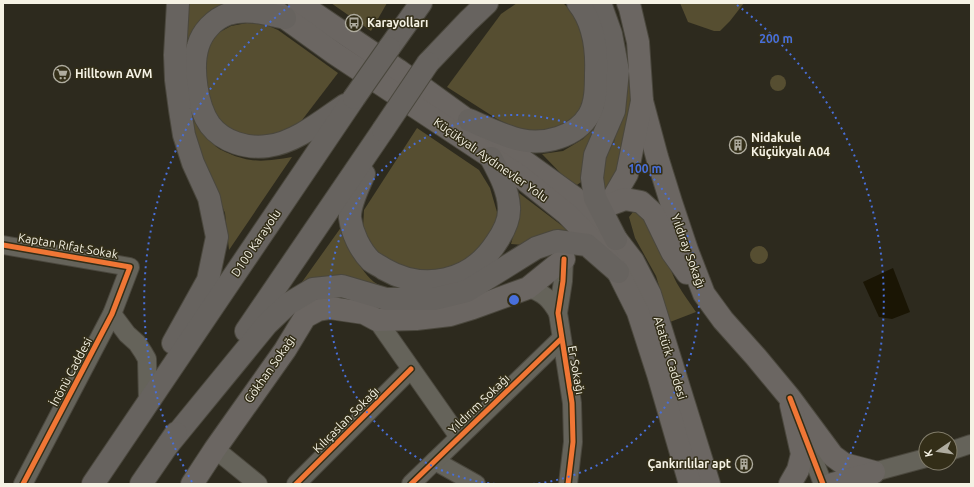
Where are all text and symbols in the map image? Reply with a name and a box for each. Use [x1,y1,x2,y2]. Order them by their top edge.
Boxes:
bus stop icon: Karayolları [344,13,364,33]
place label: Karayolları [367,16,428,29]
text: 200 m [759,32,793,45]
supermarket icon: Hilltown AVM [52,64,72,84]
place label: Hilltown AVM [75,67,152,80]
street label: Küçükyalı Aydınevler Yolu [432,115,551,204]
place label: Nidakule Küçükyalı A04 [751,131,830,160]
building icon: Nidakule Küçükyalı A04 [728,135,748,155]
text: 100 m [628,162,662,175]
street label: D100 Karayolu [228,207,283,279]
street label: Yıldıray Sokağı [669,212,708,290]
street label: Kaptan Rıfat Sokak [17,230,119,261]
centre of rings [507,293,521,307]
street label: Atatürk Caddesi [652,315,689,401]
street label: Gökhan Sokağı [242,333,298,405]
street label: İnönü Caddesi [47,335,94,408]
street label: Er Sokağı [566,344,587,395]
street label: Yıldırım Sokağı [446,371,512,436]
street label: Kılıçaslan Sokağı [310,384,381,455]
north arrow [918,431,958,471]
text: K [921,448,935,458]
building icon: Çankırılılar apt [734,454,754,474]
place label: Çankırılılar apt [647,457,731,472]

